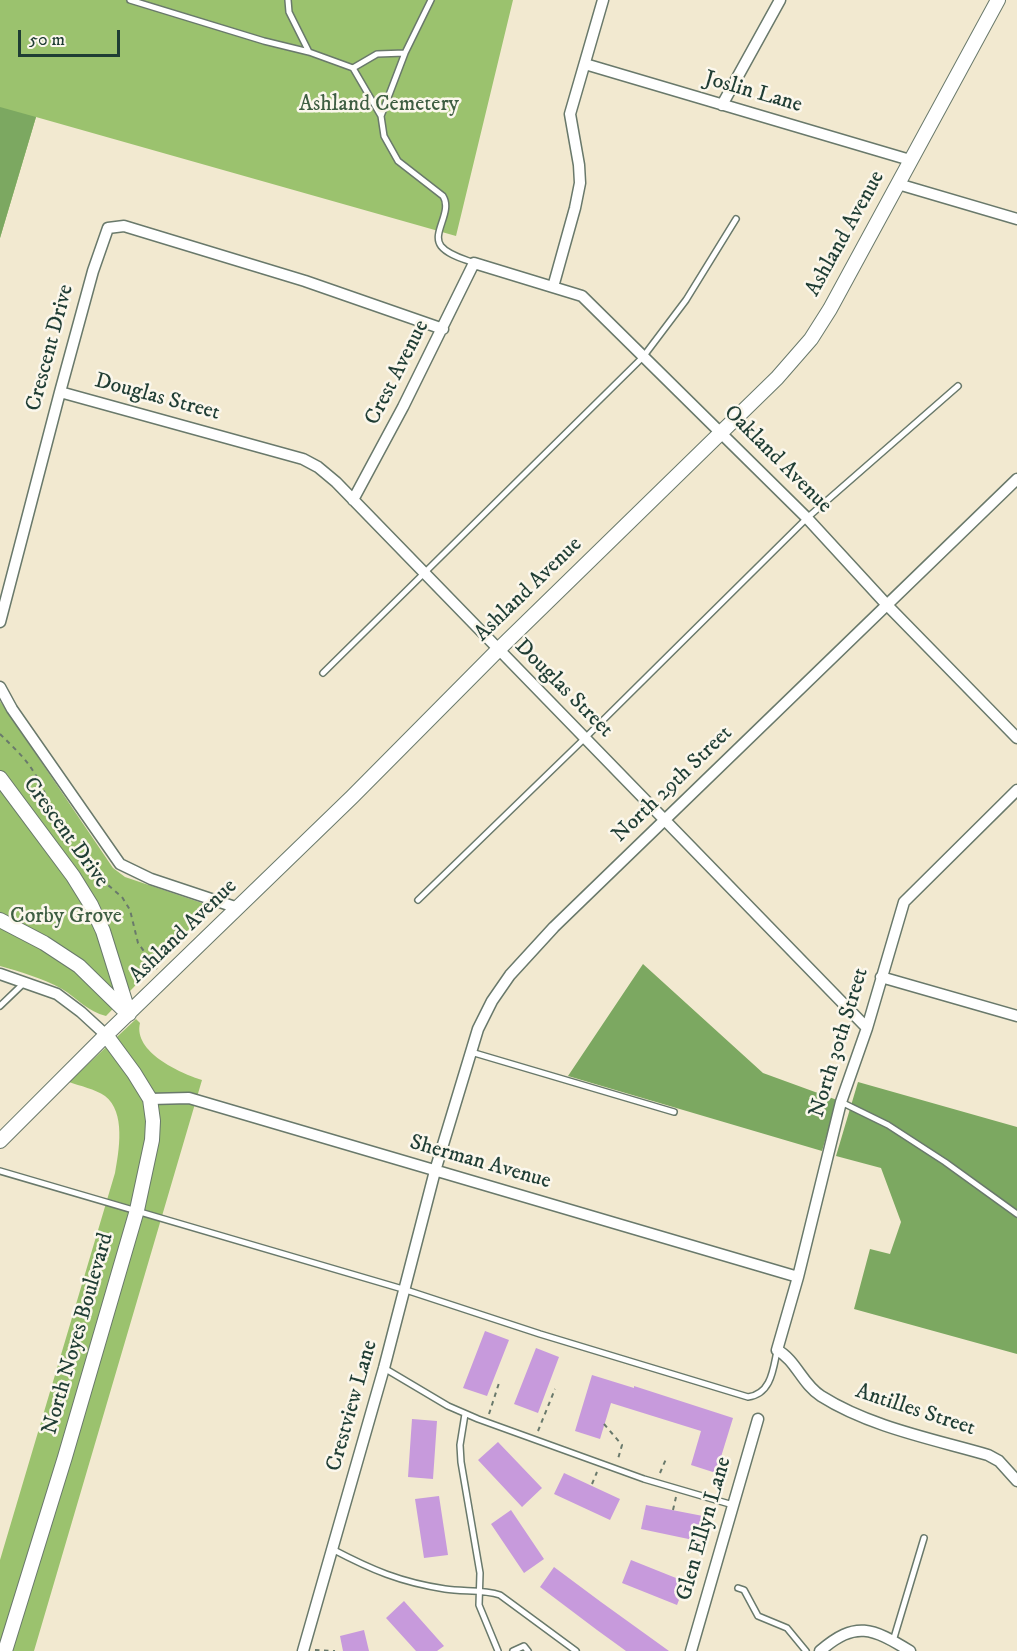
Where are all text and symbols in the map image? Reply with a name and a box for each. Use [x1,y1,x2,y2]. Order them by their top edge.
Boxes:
scale bar [21,18,123,56]
text: 50 m [29,29,65,51]
street label: Joslin Lane [701,66,805,120]
park label: Ashland Cemetery [299,92,459,118]
street label: Ashland Avenue [801,167,891,301]
street label: Crescent Drive [21,282,81,414]
street label: Crest Avenue [360,316,436,430]
street label: Douglas Street [92,369,222,427]
street label: Oakland Avenue [717,400,837,520]
street label: Ashland Avenue [470,532,588,648]
street label: Douglas Street [508,634,618,744]
street label: North 29th Street [607,721,739,849]
street label: Crescent Drive [16,773,114,893]
street label: Ashland Avenue [125,874,243,990]
park label: Corby Grove [10,904,122,930]
street label: North 30th Street [805,965,875,1121]
street label: Sherman Avenue [406,1130,554,1196]
street label: North Noyes Boulevard [38,1230,120,1438]
street label: Crestview Lane [322,1337,384,1475]
street label: Antilles Street [852,1379,978,1443]
street label: Glen Ellyn Lane [672,1454,738,1604]

